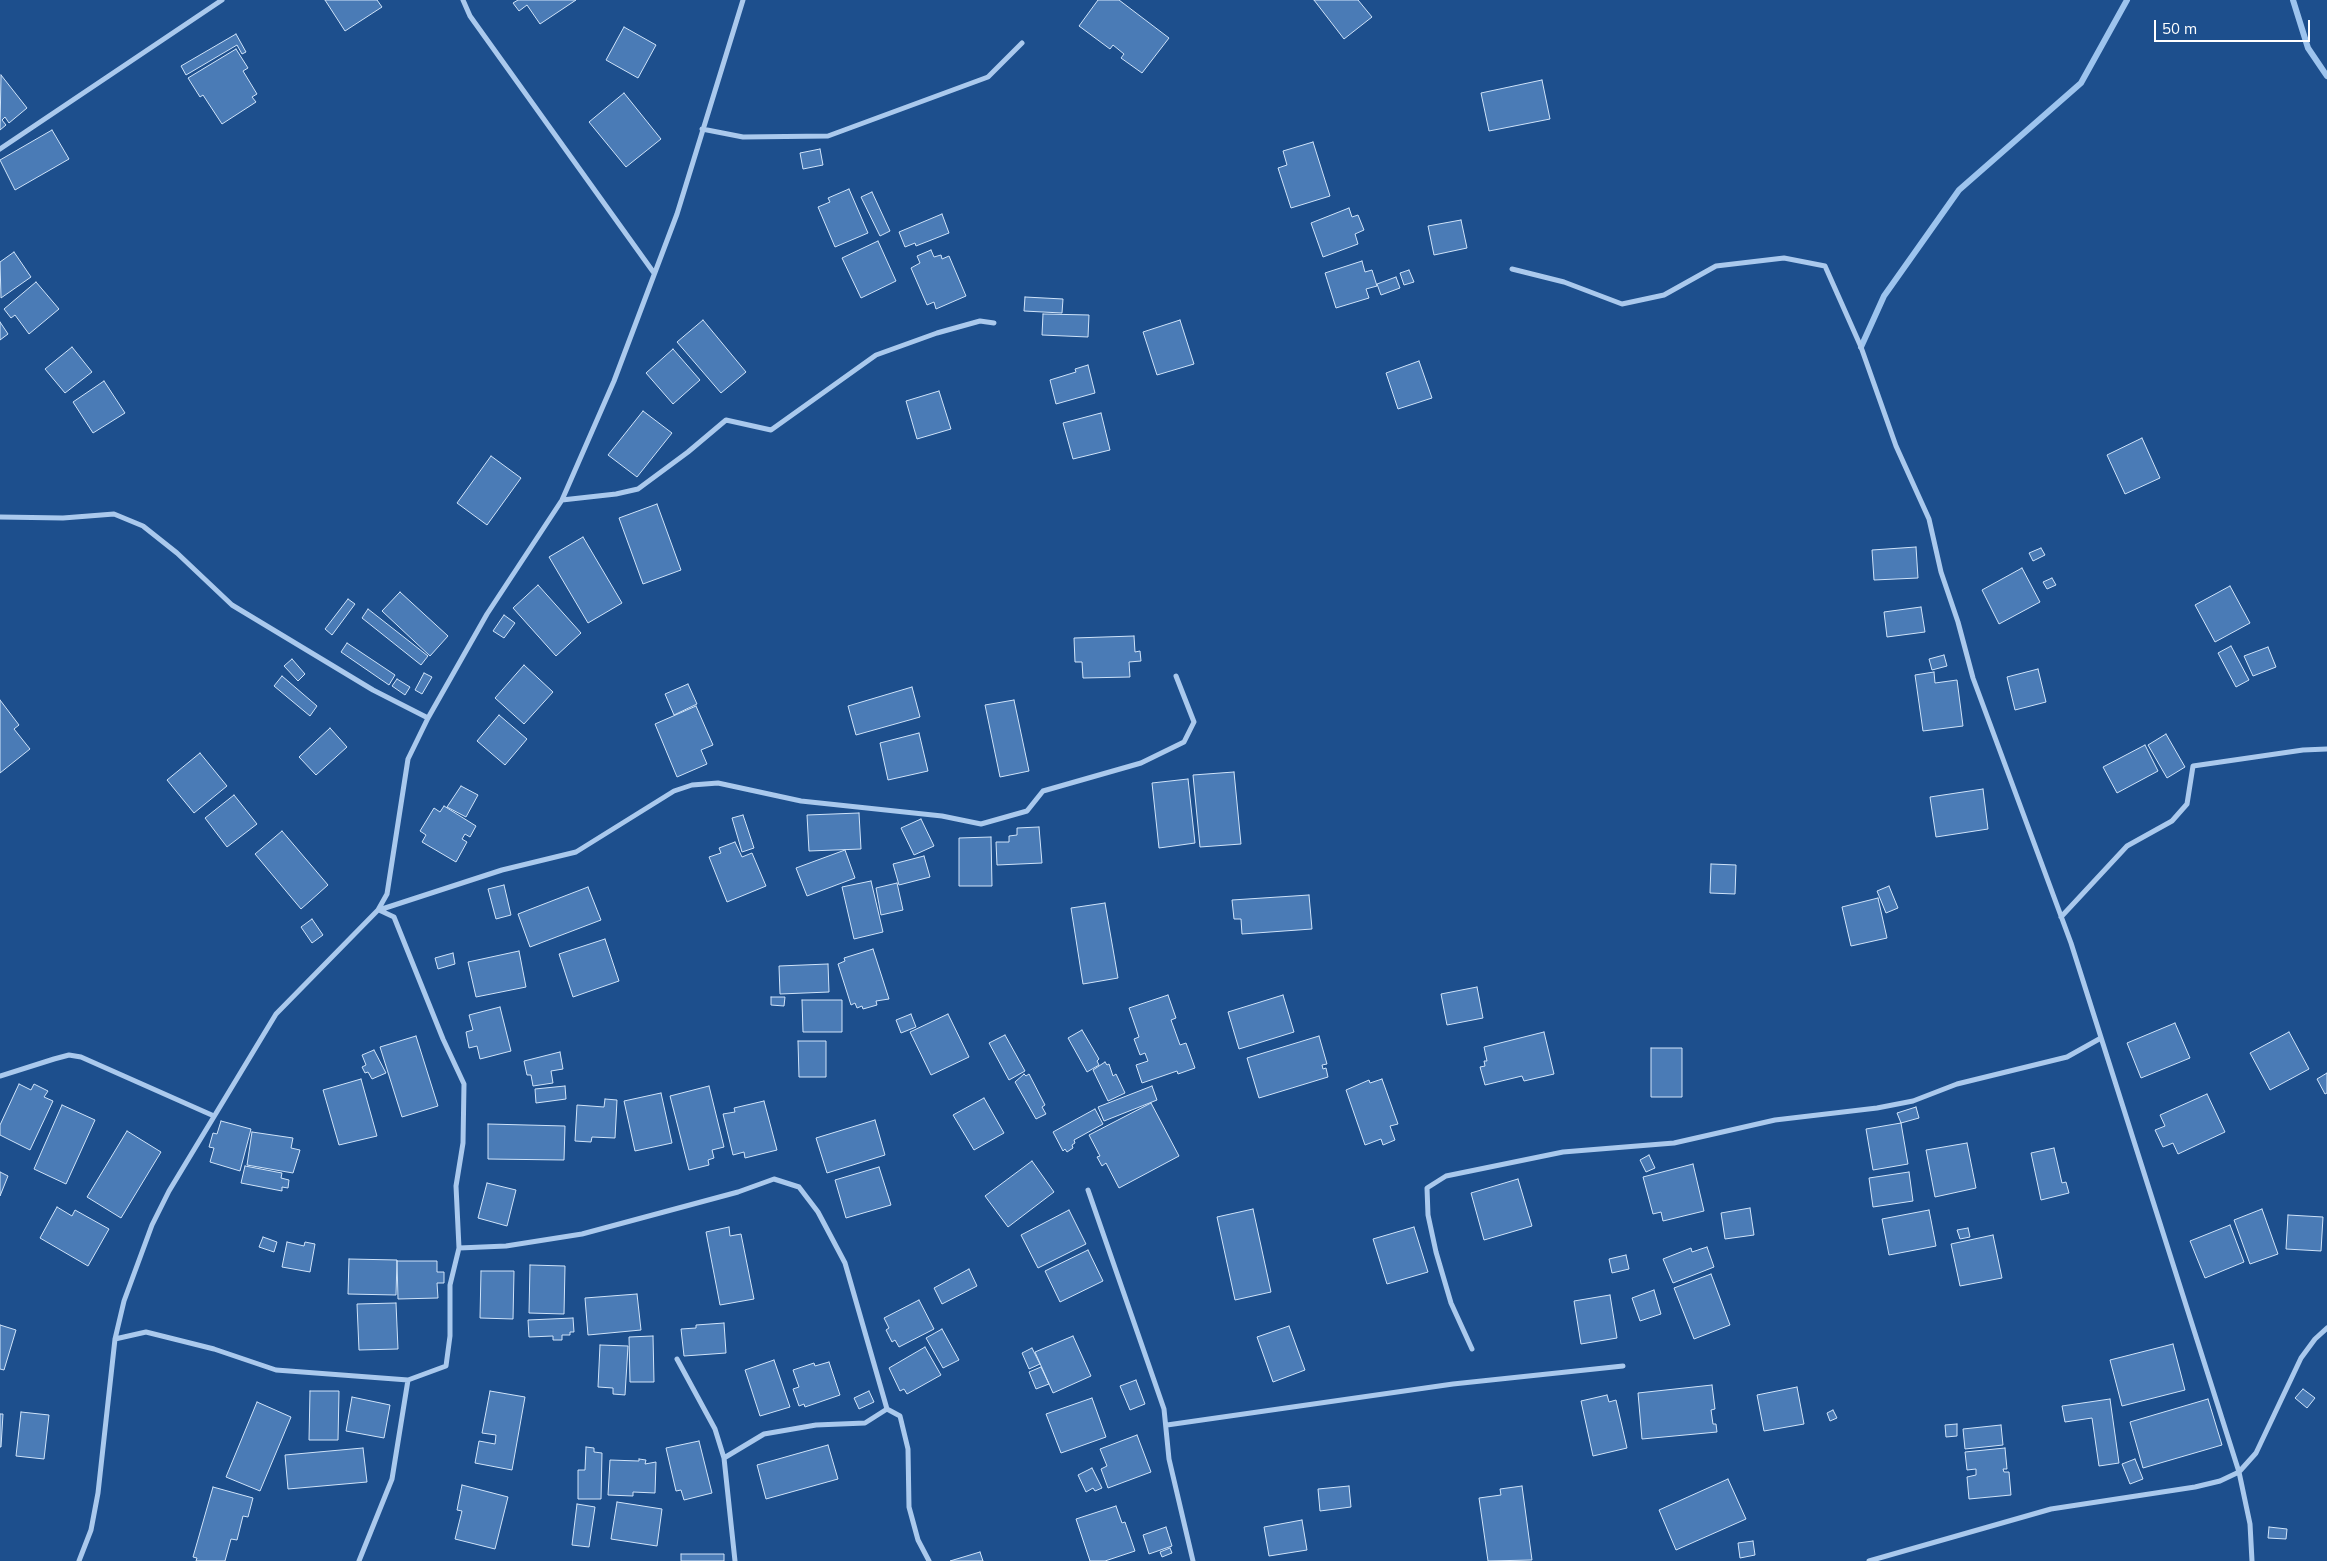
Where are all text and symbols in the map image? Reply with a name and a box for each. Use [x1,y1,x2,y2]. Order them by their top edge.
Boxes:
scale bar [2157,10,2313,42]
text: 50 m [2162,19,2197,38]

